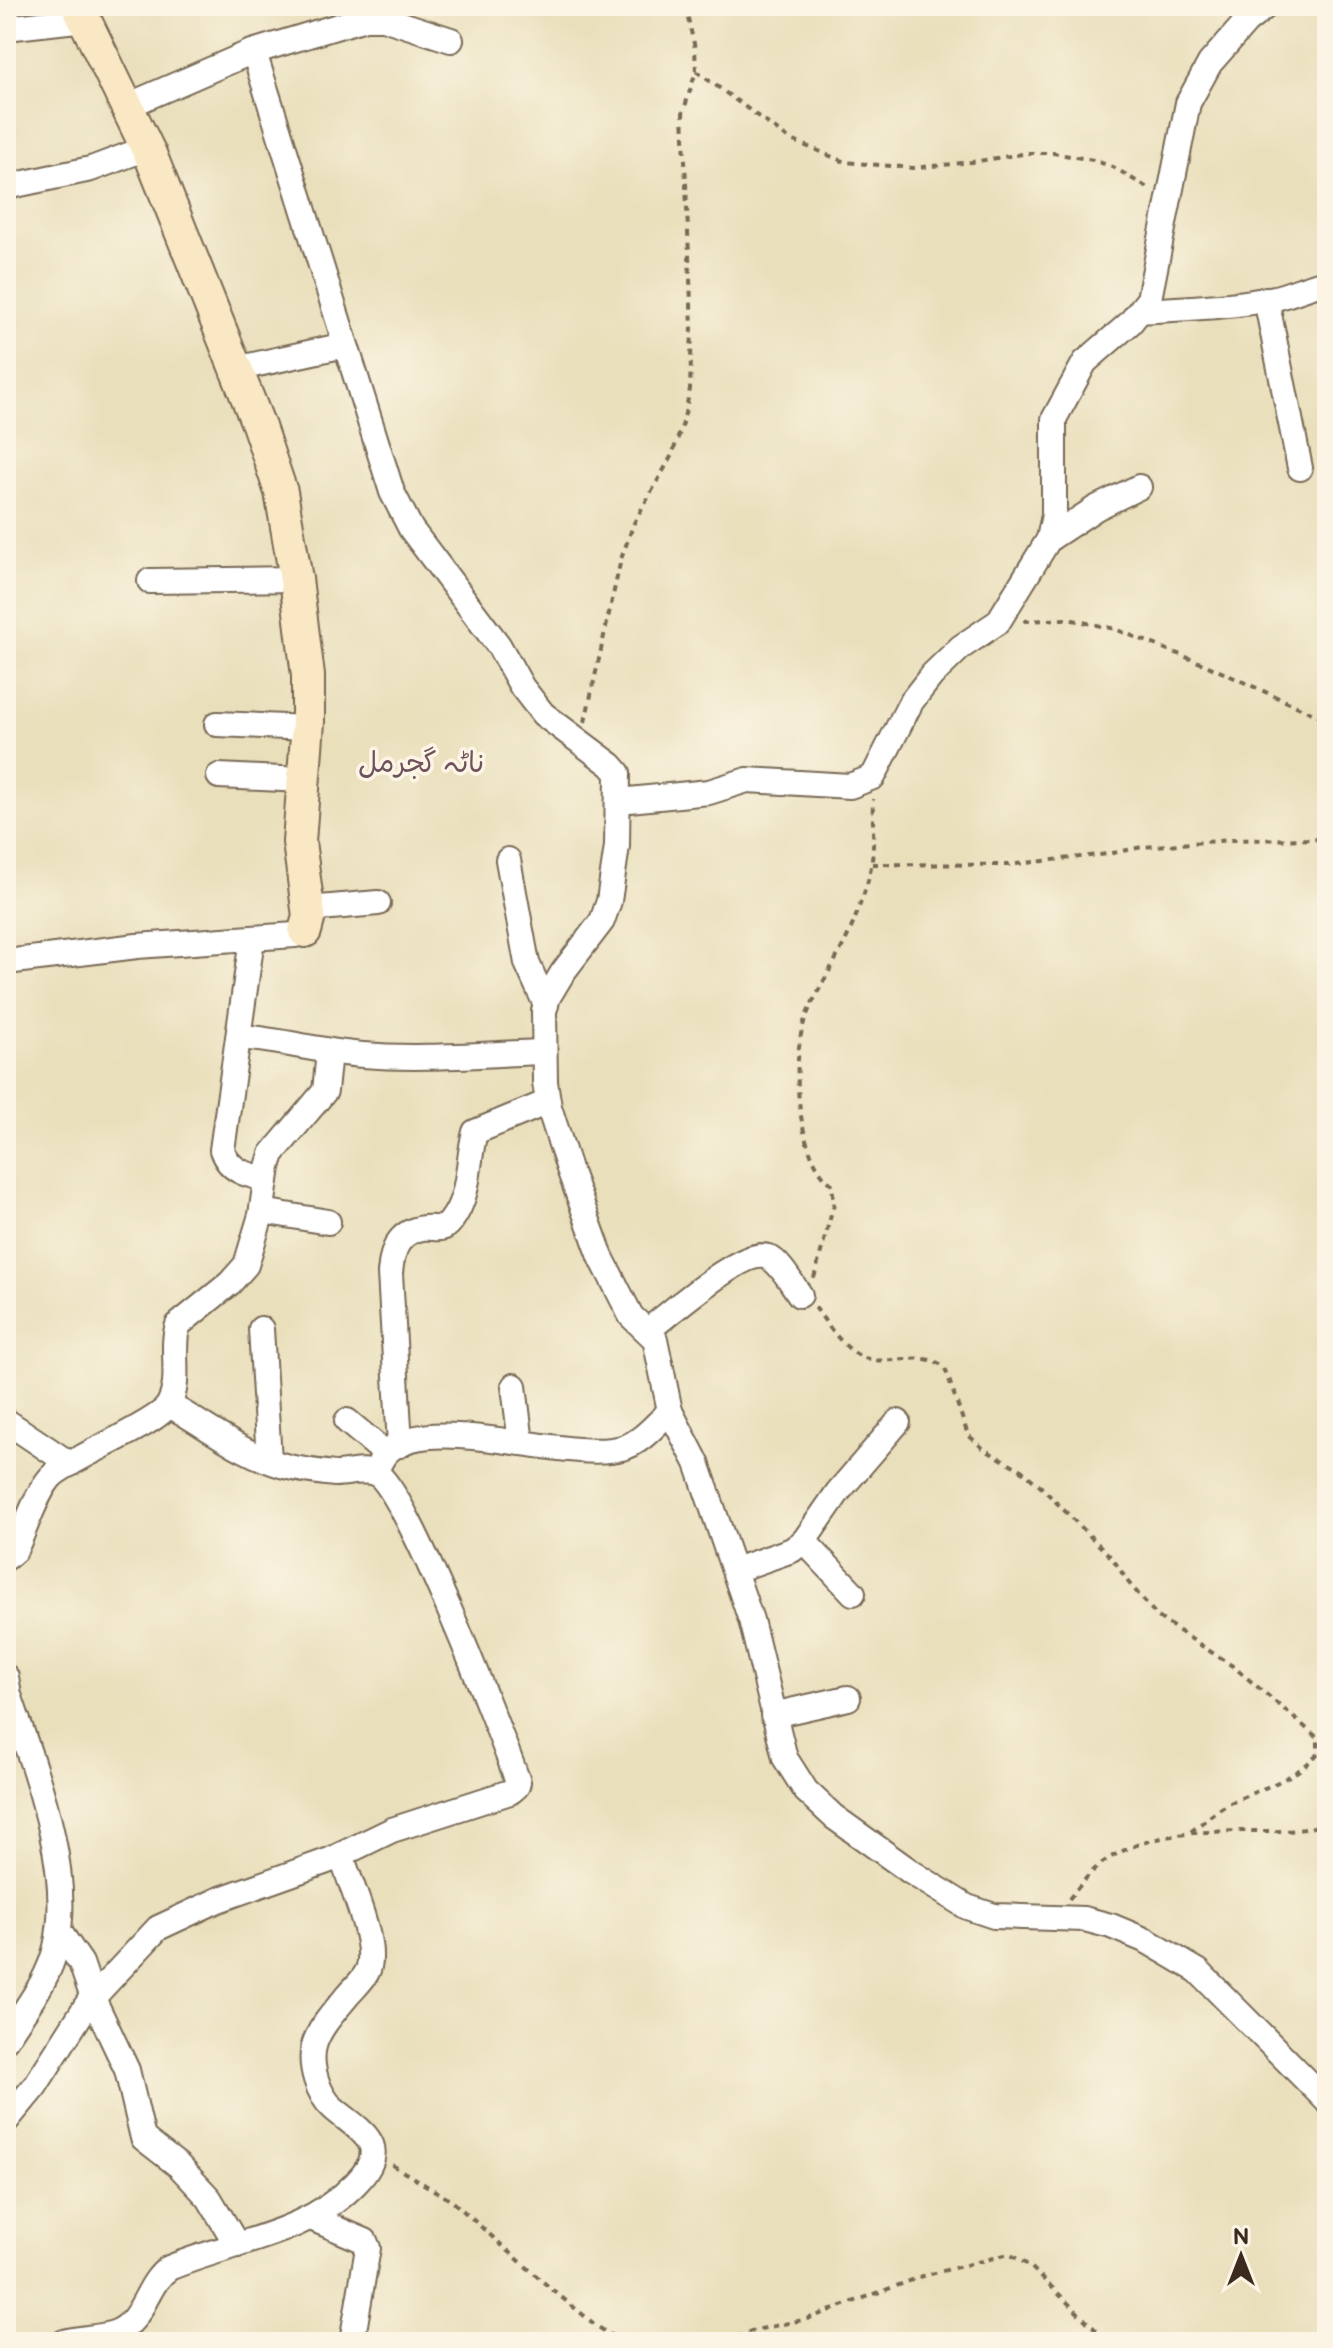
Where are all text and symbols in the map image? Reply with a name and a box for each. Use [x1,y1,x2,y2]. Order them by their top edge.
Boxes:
district label: ناٹہ گجرمل [358,746,484,780]
north arrow [1201,2216,1281,2296]
text: N [1233,2224,1249,2251]

